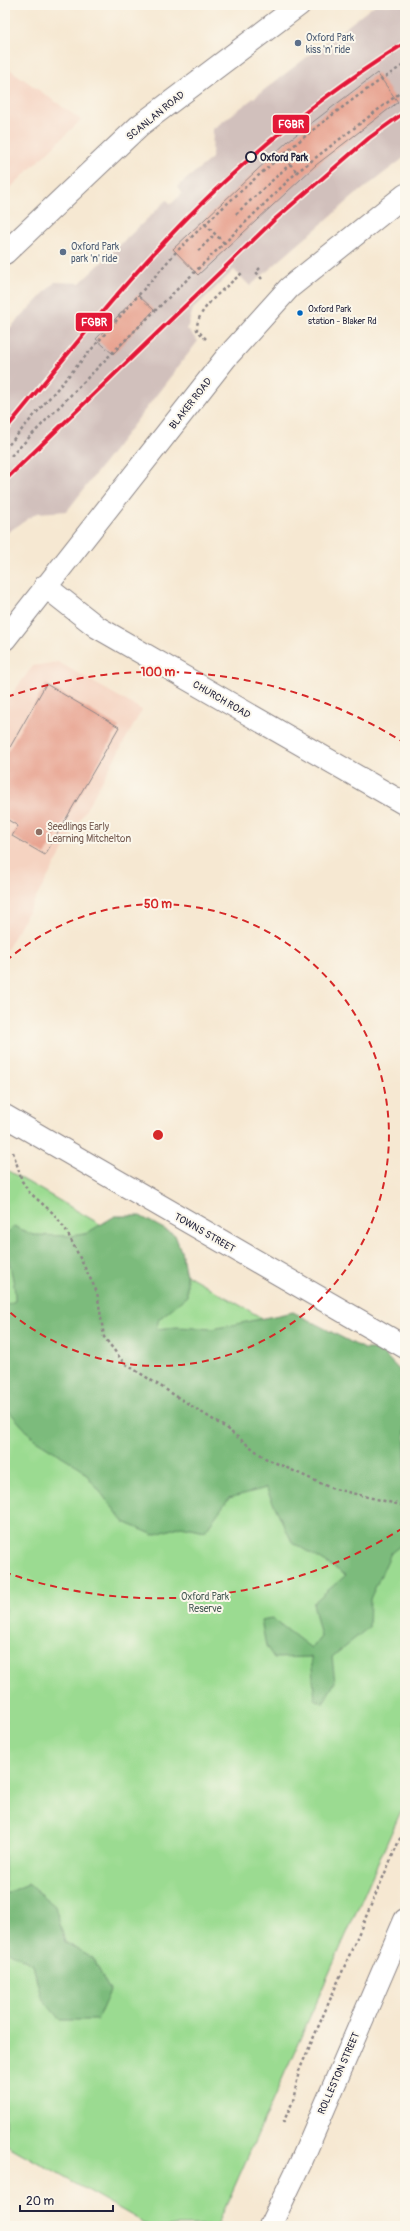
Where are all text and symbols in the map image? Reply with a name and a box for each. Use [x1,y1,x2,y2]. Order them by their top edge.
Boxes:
place label: Oxford Park kiss 'n' ride [306,32,355,56]
marker: Oxford Park kiss 'n' ride [293,38,303,48]
street label: SCANLAN ROAD [124,89,187,143]
line badge: FGBR [272,114,310,134]
text: FGBR [278,118,305,131]
marker: Oxford Park [245,151,257,163]
place label: Oxford Park [260,152,309,164]
place label: Oxford Park park 'n' ride [71,241,120,265]
marker: Oxford Park park 'n' ride [58,247,68,257]
place label: Oxford Park station - Blaker Rd [308,304,377,327]
marker: Oxford Park station - Blaker Rd [295,308,305,318]
line badge: FGBR [75,312,113,332]
text: FGBR [81,316,108,329]
street label: BLAKER ROAD [167,376,215,432]
text: 100 m [141,665,176,680]
street label: CHURCH ROAD [191,679,252,721]
place label: Seedlings Early Learning Mitchelton [47,821,131,845]
marker: Seedlings Early Learning Mitchelton [34,827,44,837]
text: 50 m [144,897,172,912]
centre of rings [151,1128,165,1142]
street label: TOWNS STREET [172,1211,237,1255]
park label: Oxford Park Reserve [181,1591,230,1615]
street label: ROLLESTON STREET [315,2030,363,2116]
scale bar [20,2187,113,2213]
text: 20 m [26,2194,55,2209]

